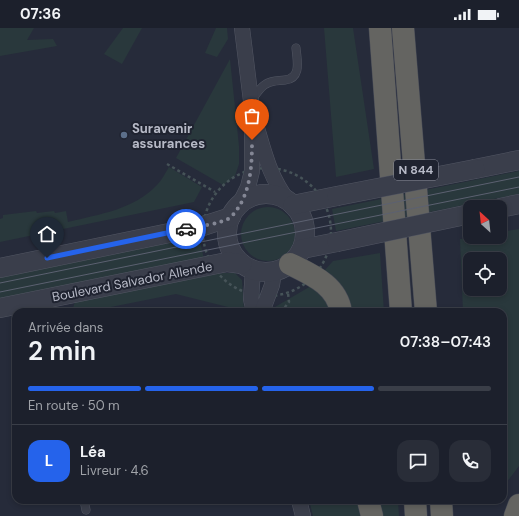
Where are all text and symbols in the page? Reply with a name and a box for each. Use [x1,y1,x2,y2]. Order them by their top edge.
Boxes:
text: 07:36 [20,4,61,24]
pin [235,99,269,140]
icon: bag [241,105,263,127]
place label: Suravenir assurances [132,120,205,152]
marker: Suravenir assurances [119,130,129,140]
road number: N 844 [394,160,438,180]
north arrow [463,200,507,244]
map controls [463,200,507,296]
courier [166,209,206,249]
pin [30,217,64,258]
icon: car [175,218,197,240]
icon: home [36,223,58,245]
button: locate [463,252,507,296]
street label: Boulevard Salvador Allende [51,258,214,305]
text: Arrivée dans [28,319,103,336]
text: 07:38–07:43 [400,332,491,352]
text: 2 min [28,334,96,368]
text: En route · 50 m [28,397,120,414]
button: chat [397,440,439,482]
button: phone [449,440,491,482]
text: Léa [80,442,106,462]
text: L [45,451,53,471]
text: Livreur · 4.6 [80,462,149,479]

